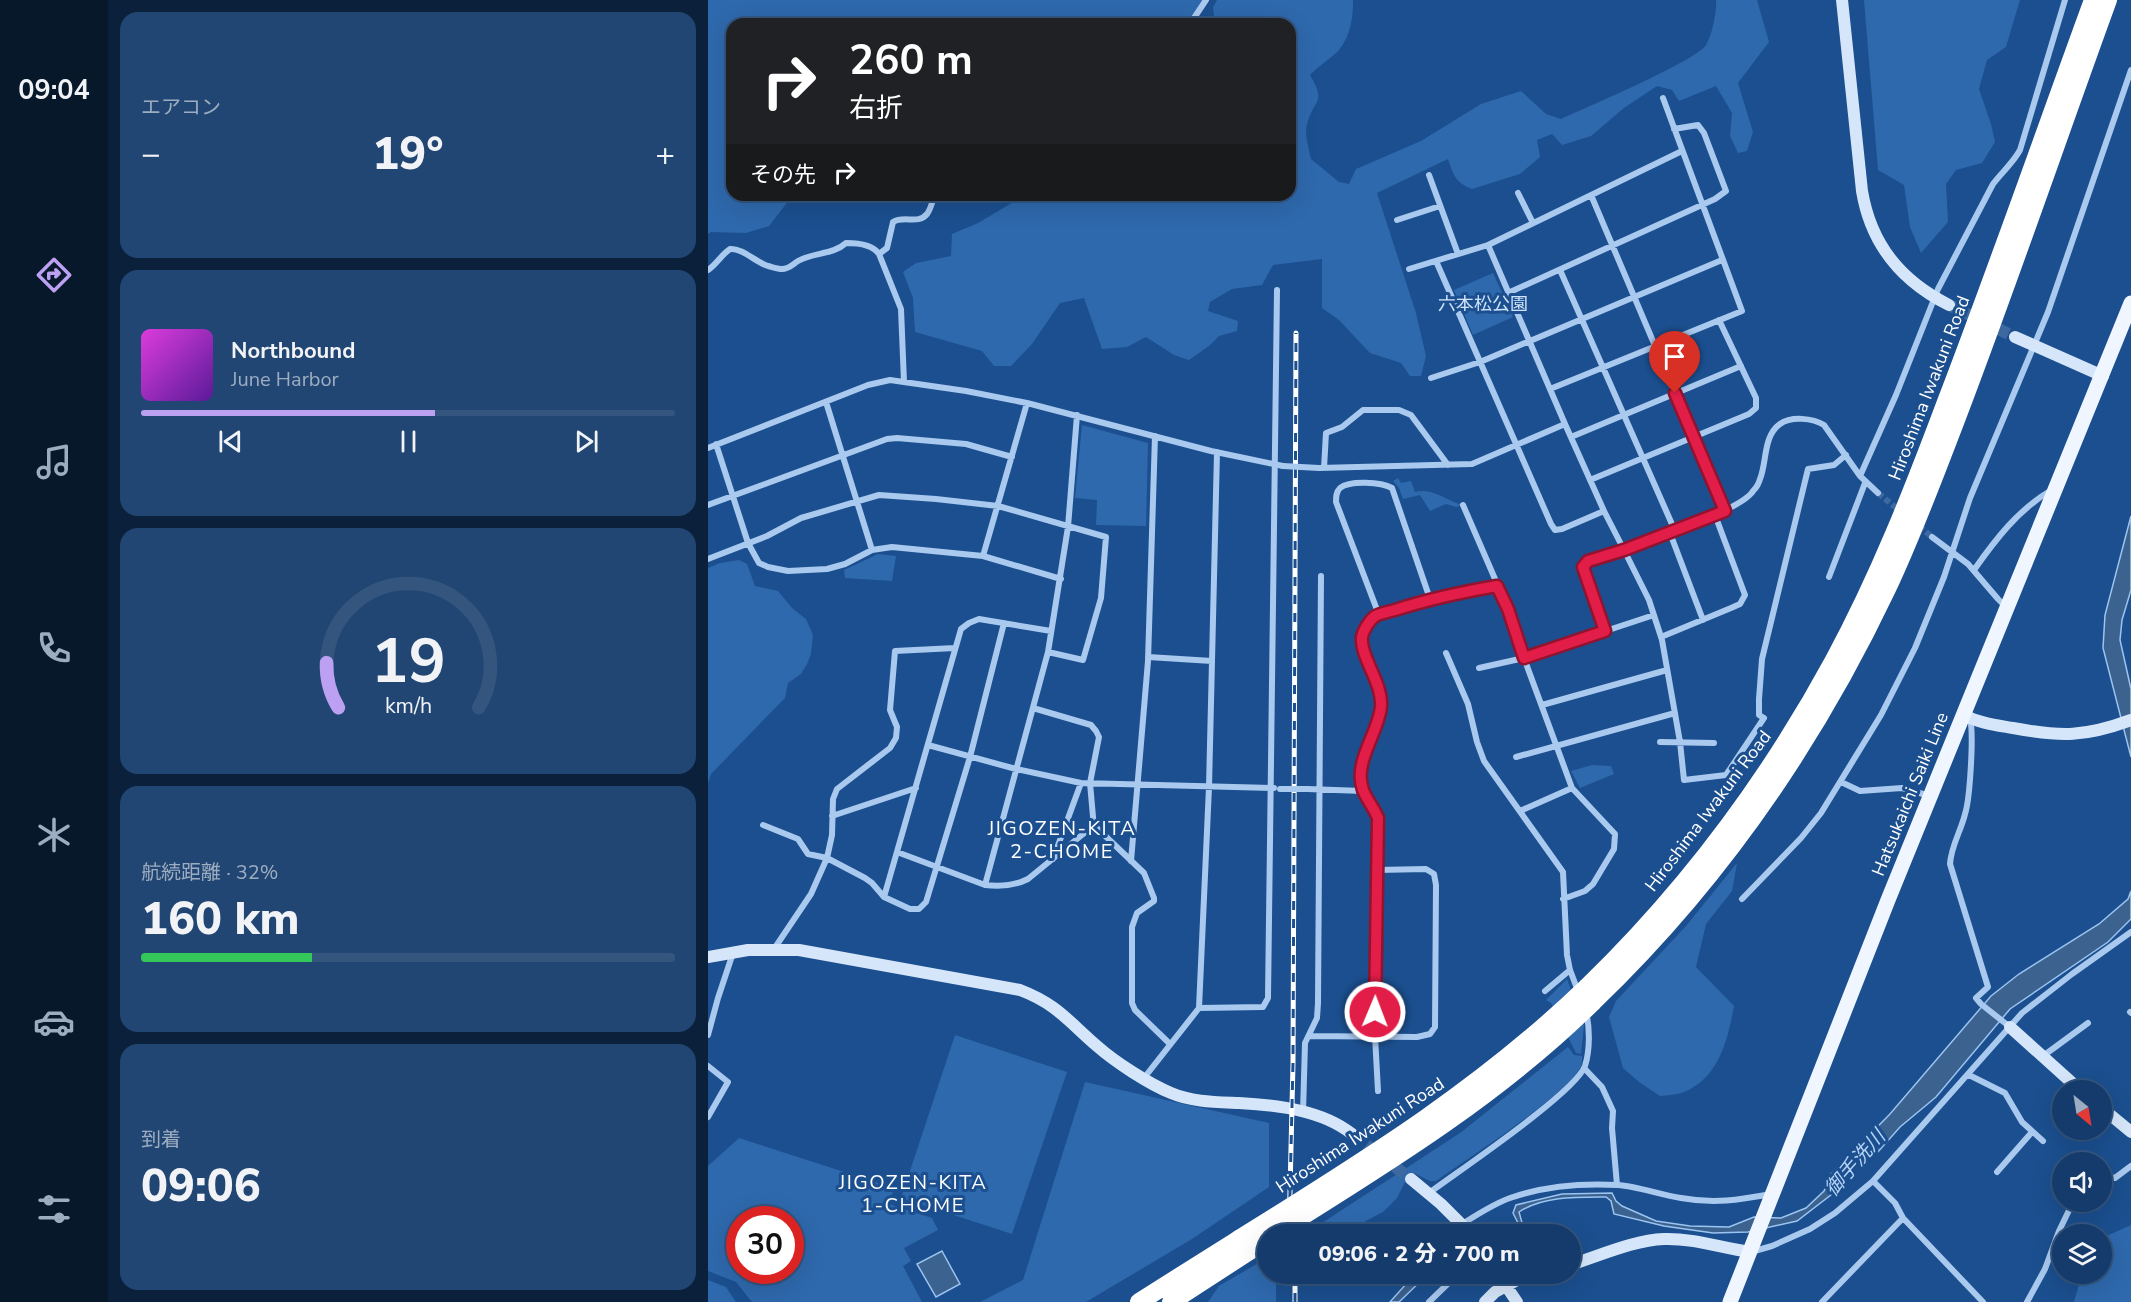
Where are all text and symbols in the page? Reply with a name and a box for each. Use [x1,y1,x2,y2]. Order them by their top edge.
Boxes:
text: 260 m [849,32,973,89]
icon: right [750,42,828,120]
text: 09:04 [18,72,90,109]
text: 右折 [849,90,903,127]
text: エアコン [141,94,221,121]
text: 19° [372,124,444,185]
text: − [141,132,161,177]
text: + [655,132,675,177]
icon: right [828,156,861,189]
text: その先 [750,160,816,190]
icon: directions [33,254,75,296]
park label: 六本松公園 [1438,292,1528,316]
street label: Hiroshima Iwakuni Road [1883,292,1975,484]
pin [1649,331,1700,393]
text: Northbound [231,336,355,366]
icon: arrive [1658,340,1691,373]
text: June Harbor [231,366,339,393]
icon: previous [214,425,247,458]
icon: pause [392,425,425,458]
icon: next [570,425,603,458]
icon: music [33,441,75,483]
text: 19 [371,619,445,704]
icon: phone [33,627,75,669]
text: km/h [384,691,432,721]
street label: Hatsukaichi Saiki Line [1866,709,1954,879]
street label: Hiroshima Iwakuni Road [1639,726,1777,896]
icon: climate [33,814,75,856]
district label: JIGOZEN-KITA 2-CHOME [987,815,1136,865]
text: 航続距離 · 32% [141,859,278,886]
text: 160 km [141,889,300,950]
position arrow [1343,980,1407,1044]
icon: car [33,1001,75,1043]
street label: Hiroshima Iwakuni Road [1271,1072,1449,1198]
north arrow [2052,1080,2112,1140]
map controls [2052,1080,2112,1284]
water label: 御手洗川 [1819,1122,1893,1202]
text: 到着 [141,1126,181,1153]
button: sound [2052,1152,2112,1212]
text: 09:06 [141,1156,261,1217]
district label: JIGOZEN-KITA 1-CHOME [838,1169,987,1219]
icon: filters [33,1188,75,1230]
speed limit sign: 30 [726,1206,804,1284]
button: layers [2052,1224,2112,1284]
text: 09:06 · 2 分 · 700 m [1318,1239,1520,1269]

